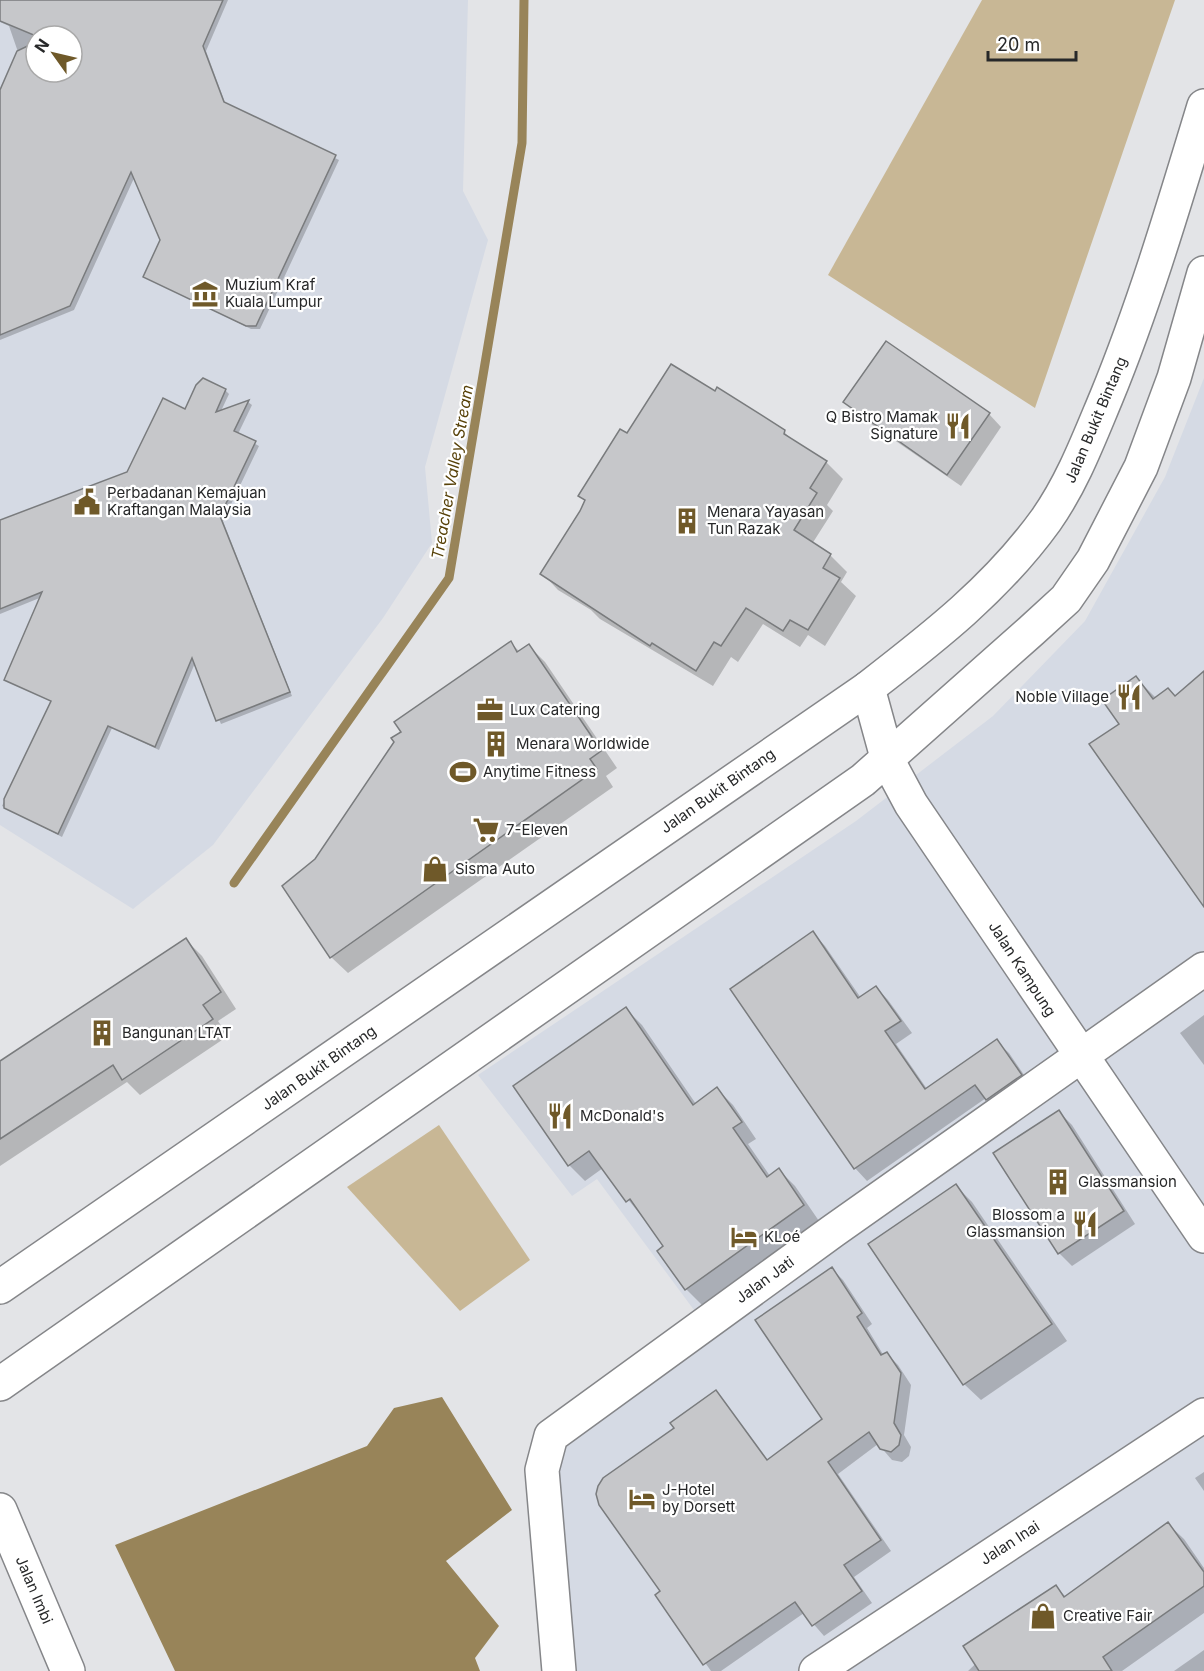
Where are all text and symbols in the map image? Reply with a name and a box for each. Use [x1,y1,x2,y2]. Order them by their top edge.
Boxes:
north arrow [24,24,84,84]
scale bar [988,24,1076,62]
text: 20 m [997,34,1040,55]
text: N [30,35,53,56]
place label: Muzium Kraf Kuala Lumpur [225,275,323,311]
museum icon: Muzium Kraf Kuala Lumpur [190,279,220,309]
street label: Jalan Bukit Bintang [1060,354,1131,486]
water label: Treacher Valley Stream [427,383,477,561]
place label: Q Bistro Mamak Signature [826,407,939,443]
restaurant icon: Q Bistro Mamak Signature [943,411,973,441]
place label: Perbadanan Kemajuan Kraftangan Malaysia [107,483,266,519]
public building icon: Perbadanan Kemajuan Kraftangan Malaysia [72,487,102,517]
place label: Menara Yayasan Tun Razak [707,502,824,538]
building icon: Menara Yayasan Tun Razak [672,506,702,536]
restaurant icon: Noble Village [1114,682,1144,712]
place label: Noble Village [1015,687,1109,706]
office icon: Lux Catering [475,695,505,725]
place label: Lux Catering [510,700,600,719]
building icon: Menara Worldwide [481,729,511,759]
place label: Menara Worldwide [516,734,649,753]
street label: Jalan Bukit Bintang [657,744,779,837]
sports icon: Anytime Fitness [448,757,478,787]
place label: Anytime Fitness [483,762,596,781]
supermarket icon: 7-Eleven [471,815,501,845]
place label: 7-Eleven [506,820,568,839]
shop icon: Sisma Auto [420,854,450,884]
place label: Sisma Auto [455,859,535,878]
street label: Jalan Kampung [985,917,1060,1020]
building icon: Bangunan LTAT [87,1018,117,1048]
street label: Jalan Bukit Bintang [258,1021,380,1114]
place label: Bangunan LTAT [122,1023,232,1042]
restaurant icon: McDonald's [545,1101,575,1131]
place label: McDonald's [580,1106,665,1125]
building icon: Glassmansion [1043,1167,1073,1197]
place label: Glassmansion [1078,1172,1177,1191]
place label: Blossom a Glassmansion [966,1205,1065,1241]
restaurant icon: Blossom a Glassmansion [1070,1209,1100,1239]
hotel icon: KLoé [729,1222,759,1252]
place label: KLoé [764,1227,800,1246]
street label: Jalan Jati [732,1252,798,1307]
place label: J-Hotel by Dorsett [662,1480,735,1516]
hotel icon: J-Hotel by Dorsett [627,1484,657,1514]
street label: Jalan Inai [976,1516,1043,1569]
street label: Jalan Imbi [12,1553,57,1627]
shop icon: Creative Fair [1028,1601,1058,1631]
place label: Creative Fair [1063,1606,1153,1625]

